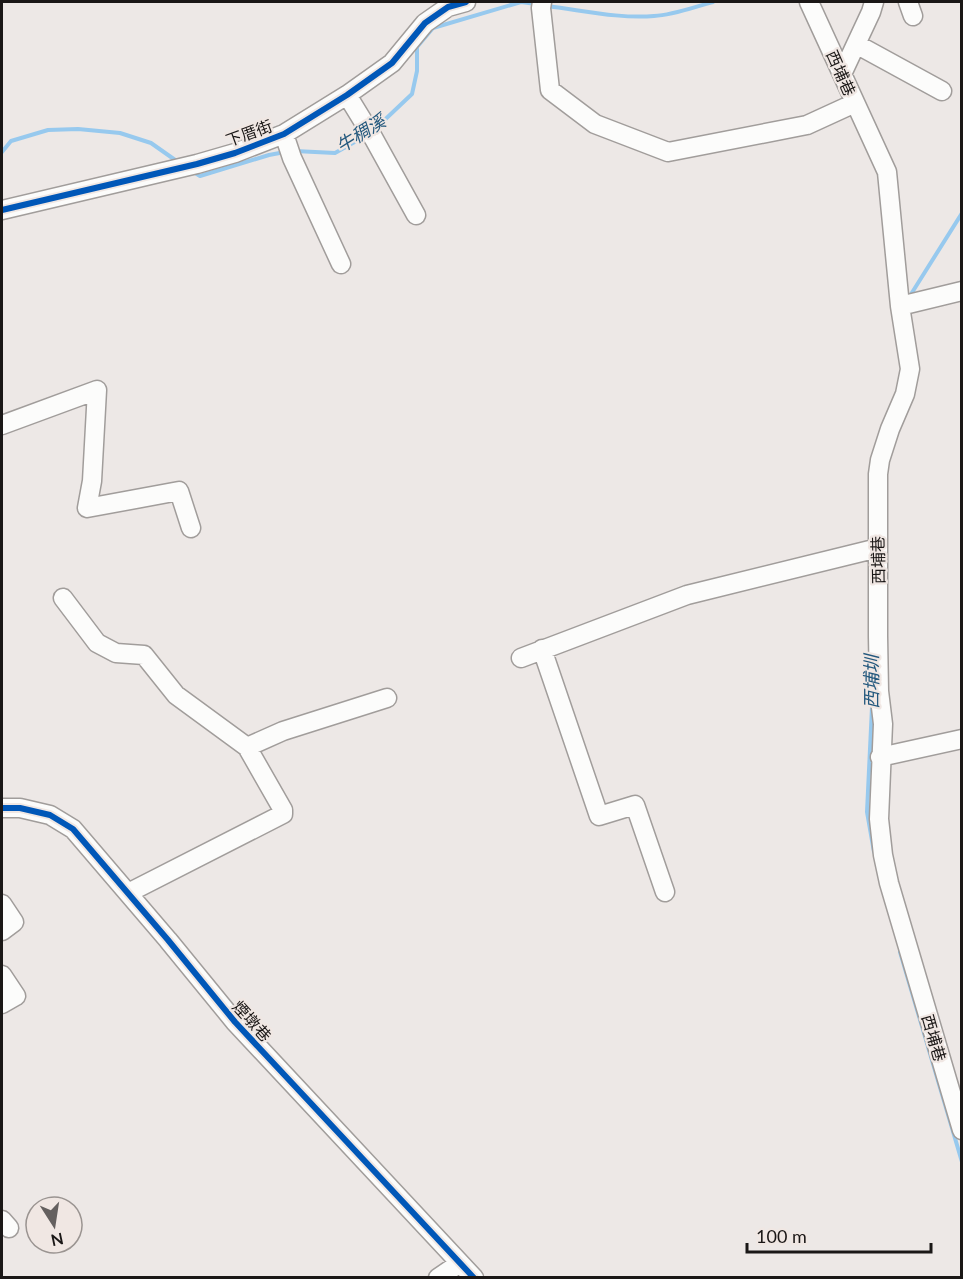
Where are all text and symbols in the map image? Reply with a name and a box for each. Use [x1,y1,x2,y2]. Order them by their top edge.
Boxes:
street label: 西埔巷 [823,47,860,99]
water label: 牛稠溪 [332,108,392,157]
street label: 下厝街 [223,115,275,150]
street label: 西埔巷 [868,536,887,584]
water label: 西埔圳 [860,652,882,709]
street label: 煙墩巷 [229,996,275,1045]
street label: 西埔巷 [919,1012,950,1064]
north arrow [24,1195,84,1255]
scale bar [747,1216,932,1254]
text: 100 m [756,1225,807,1247]
text: N [49,1230,65,1251]

